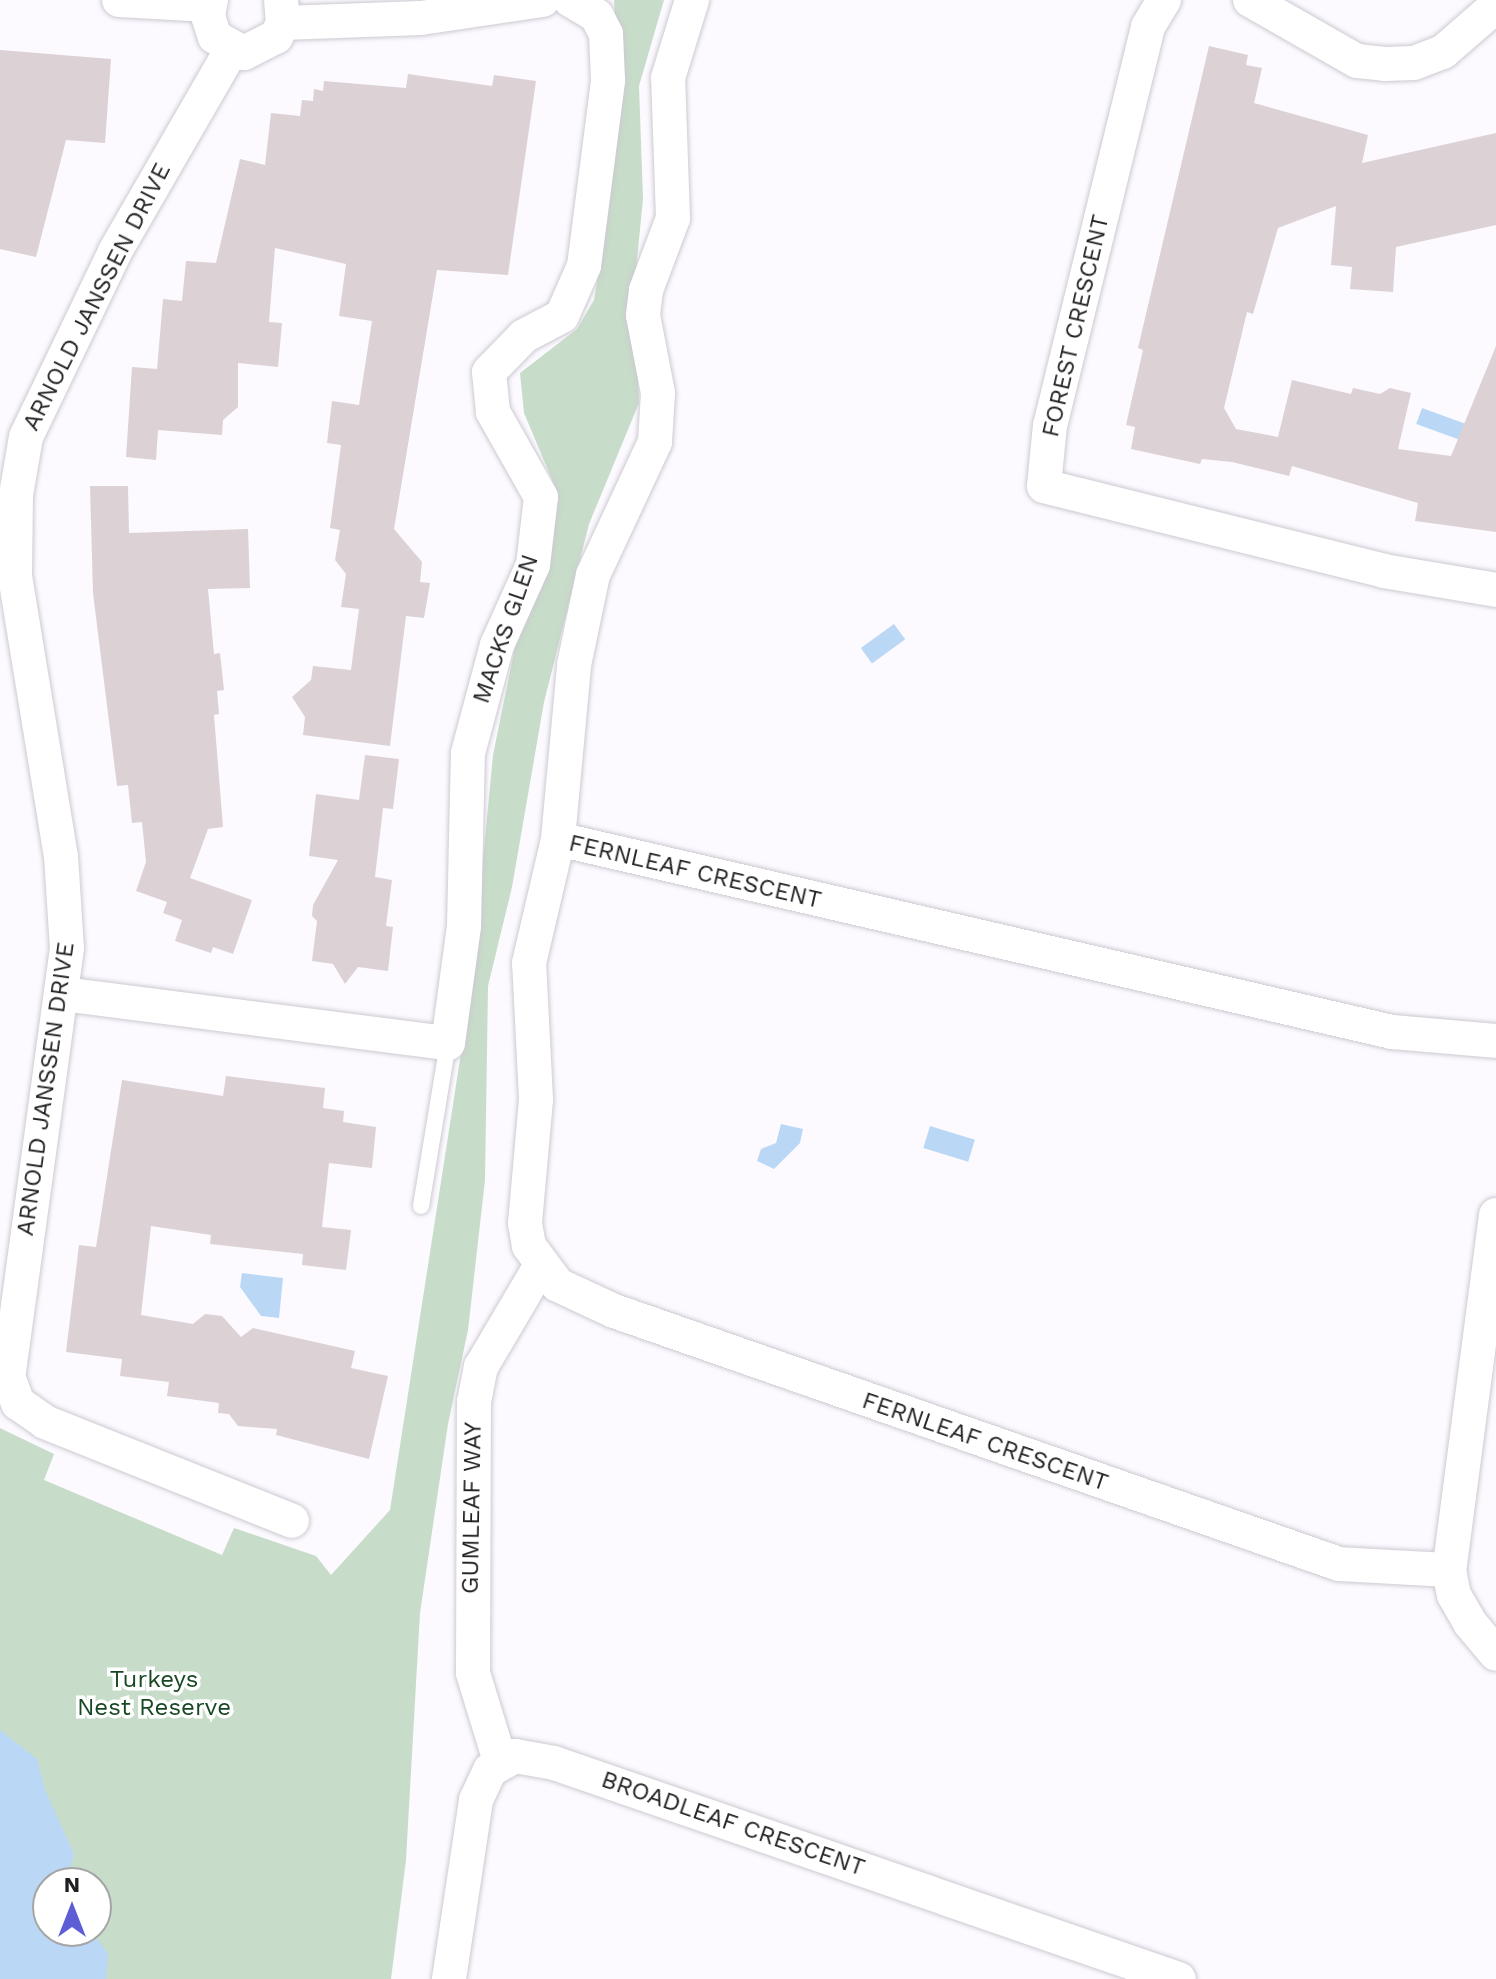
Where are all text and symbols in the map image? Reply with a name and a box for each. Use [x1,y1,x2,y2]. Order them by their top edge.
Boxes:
street label: ARNOLD JANSSEN DRIVE [17,158,177,436]
street label: FOREST CRESCENT [1036,212,1116,440]
street label: MACKS GLEN [467,551,545,707]
street label: FERNLEAF CRESCENT [566,829,824,915]
street label: ARNOLD JANSSEN DRIVE [11,940,81,1238]
street label: FERNLEAF CRESCENT [858,1386,1112,1498]
street label: GUMLEAF WAY [456,1421,488,1595]
park label: Turkeys Nest Reserve [77,1666,231,1722]
street label: BROADLEAF CRESCENT [597,1765,869,1883]
north arrow [32,1867,112,1947]
text: N [64,1872,80,1897]

